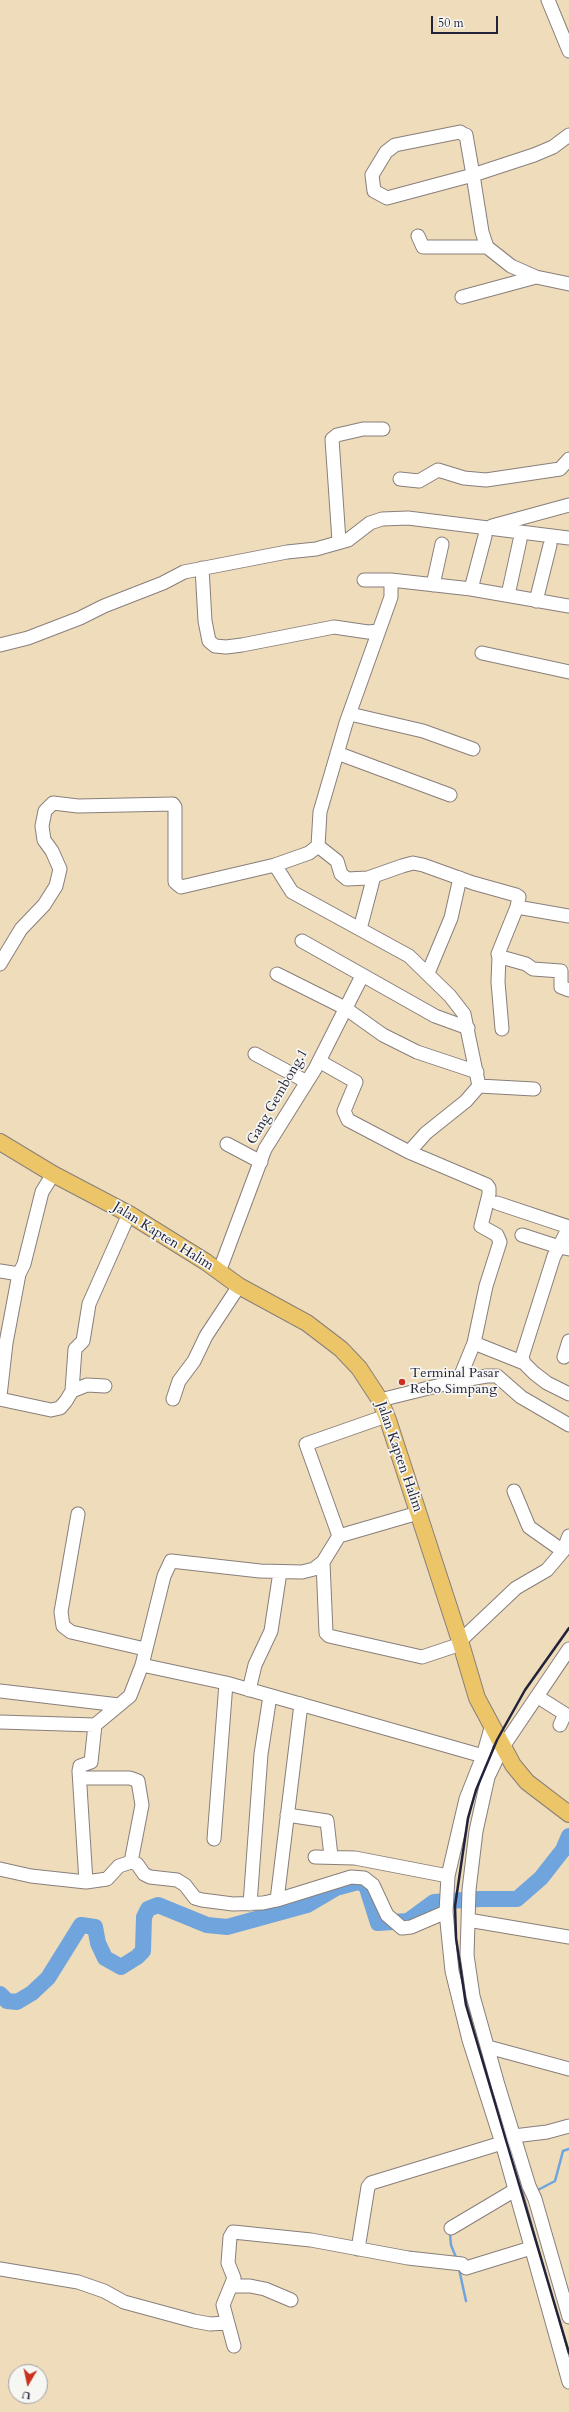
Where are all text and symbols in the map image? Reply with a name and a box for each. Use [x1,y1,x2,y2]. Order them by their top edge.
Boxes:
scale bar [433,8,500,34]
text: 50 m [438,15,464,31]
street label: Gang Gembong.1 [244,1046,312,1148]
street label: Jalan Kapten Halim [110,1199,216,1275]
place label: Terminal Pasar Rebo Simpang [410,1366,499,1398]
marker: Terminal Pasar Rebo Simpang [397,1377,407,1387]
street label: Jalan Kapten Halim [372,1400,426,1514]
north arrow [8,2364,48,2404]
text: U [21,2387,32,2403]

